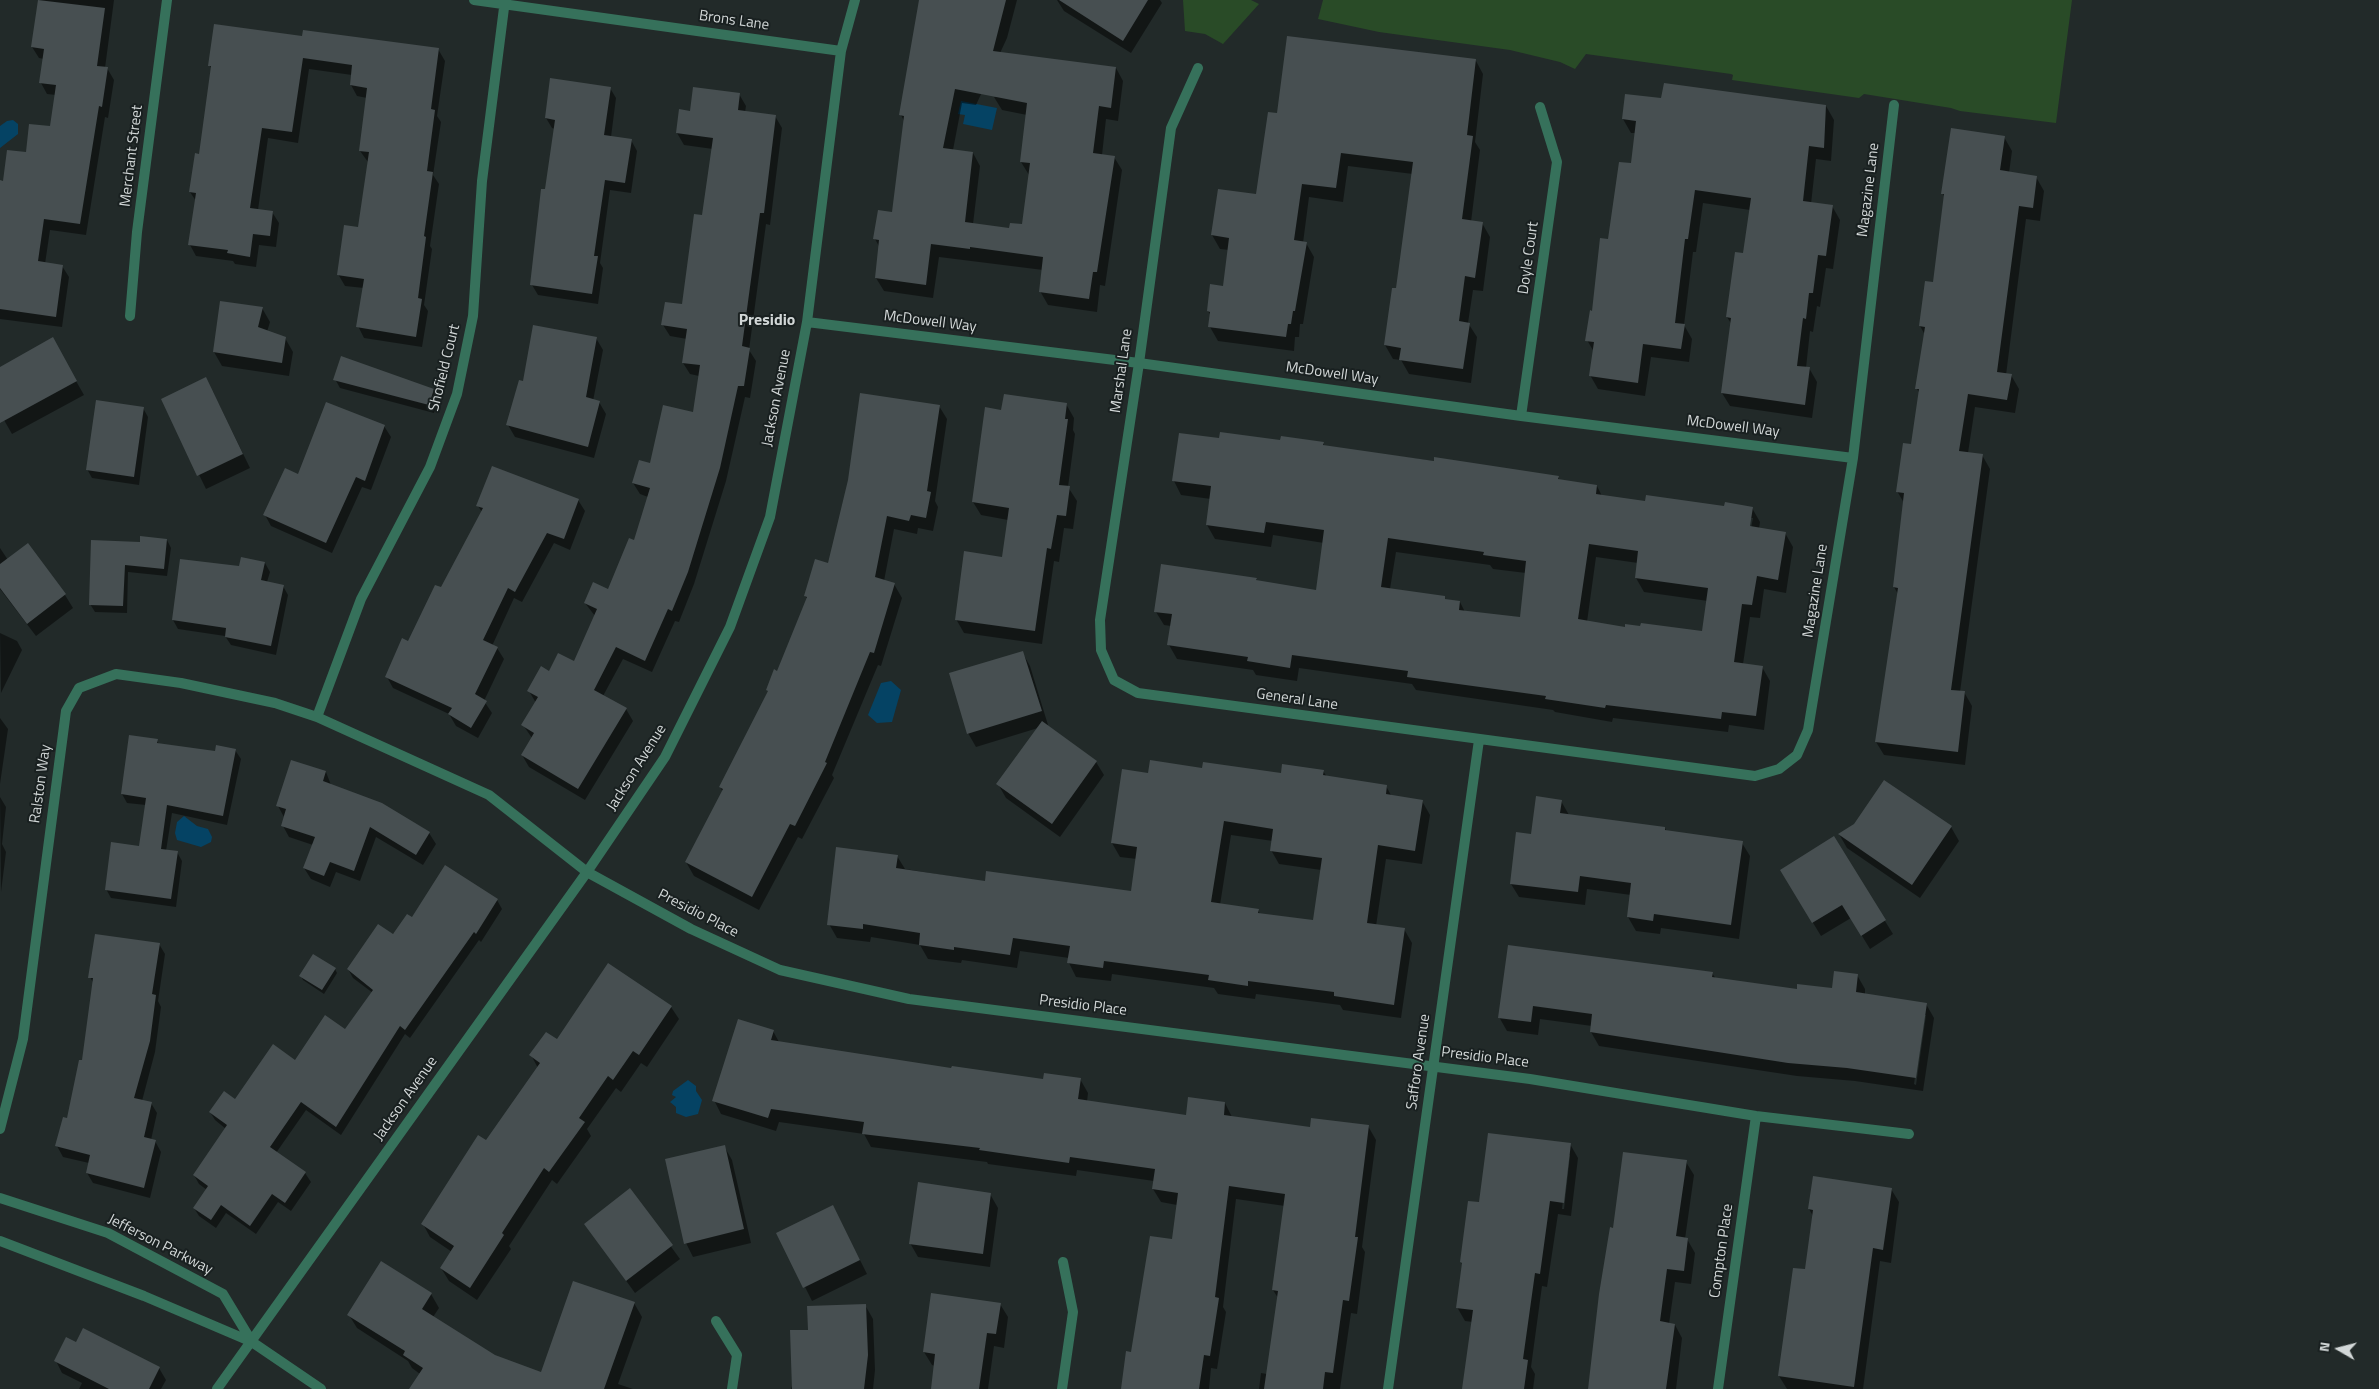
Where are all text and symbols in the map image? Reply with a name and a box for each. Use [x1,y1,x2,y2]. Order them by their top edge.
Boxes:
street label: Brons Lane [698,7,770,35]
street label: Merchant Street [117,104,147,208]
street label: Magazine Lane [1854,142,1884,238]
street label: Doyle Court [1515,220,1543,296]
street label: McDowell Way [883,307,977,337]
district label: Presidio [739,311,795,331]
street label: Shofield Court [426,323,464,413]
street label: Marshal Lane [1107,328,1137,414]
street label: Jackson Avenue [759,348,795,448]
street label: McDowell Way [1284,359,1380,389]
street label: McDowell Way [1686,412,1780,442]
street label: Magazine Lane [1800,543,1832,639]
street label: General Lane [1255,685,1339,715]
street label: Jackson Avenue [603,721,671,815]
street label: Ralston Way [27,743,55,825]
street label: Presidio Place [655,886,741,942]
street label: Presidio Place [1038,992,1128,1020]
street label: Safforo Avenue [1403,1013,1435,1111]
street label: Presidio Place [1440,1044,1530,1072]
street label: Jackson Avenue [370,1053,442,1145]
street label: Compton Place [1706,1203,1738,1299]
street label: Jefferson Parkway [105,1211,215,1279]
north arrow [2314,1324,2364,1374]
text: N [2313,1341,2335,1353]

